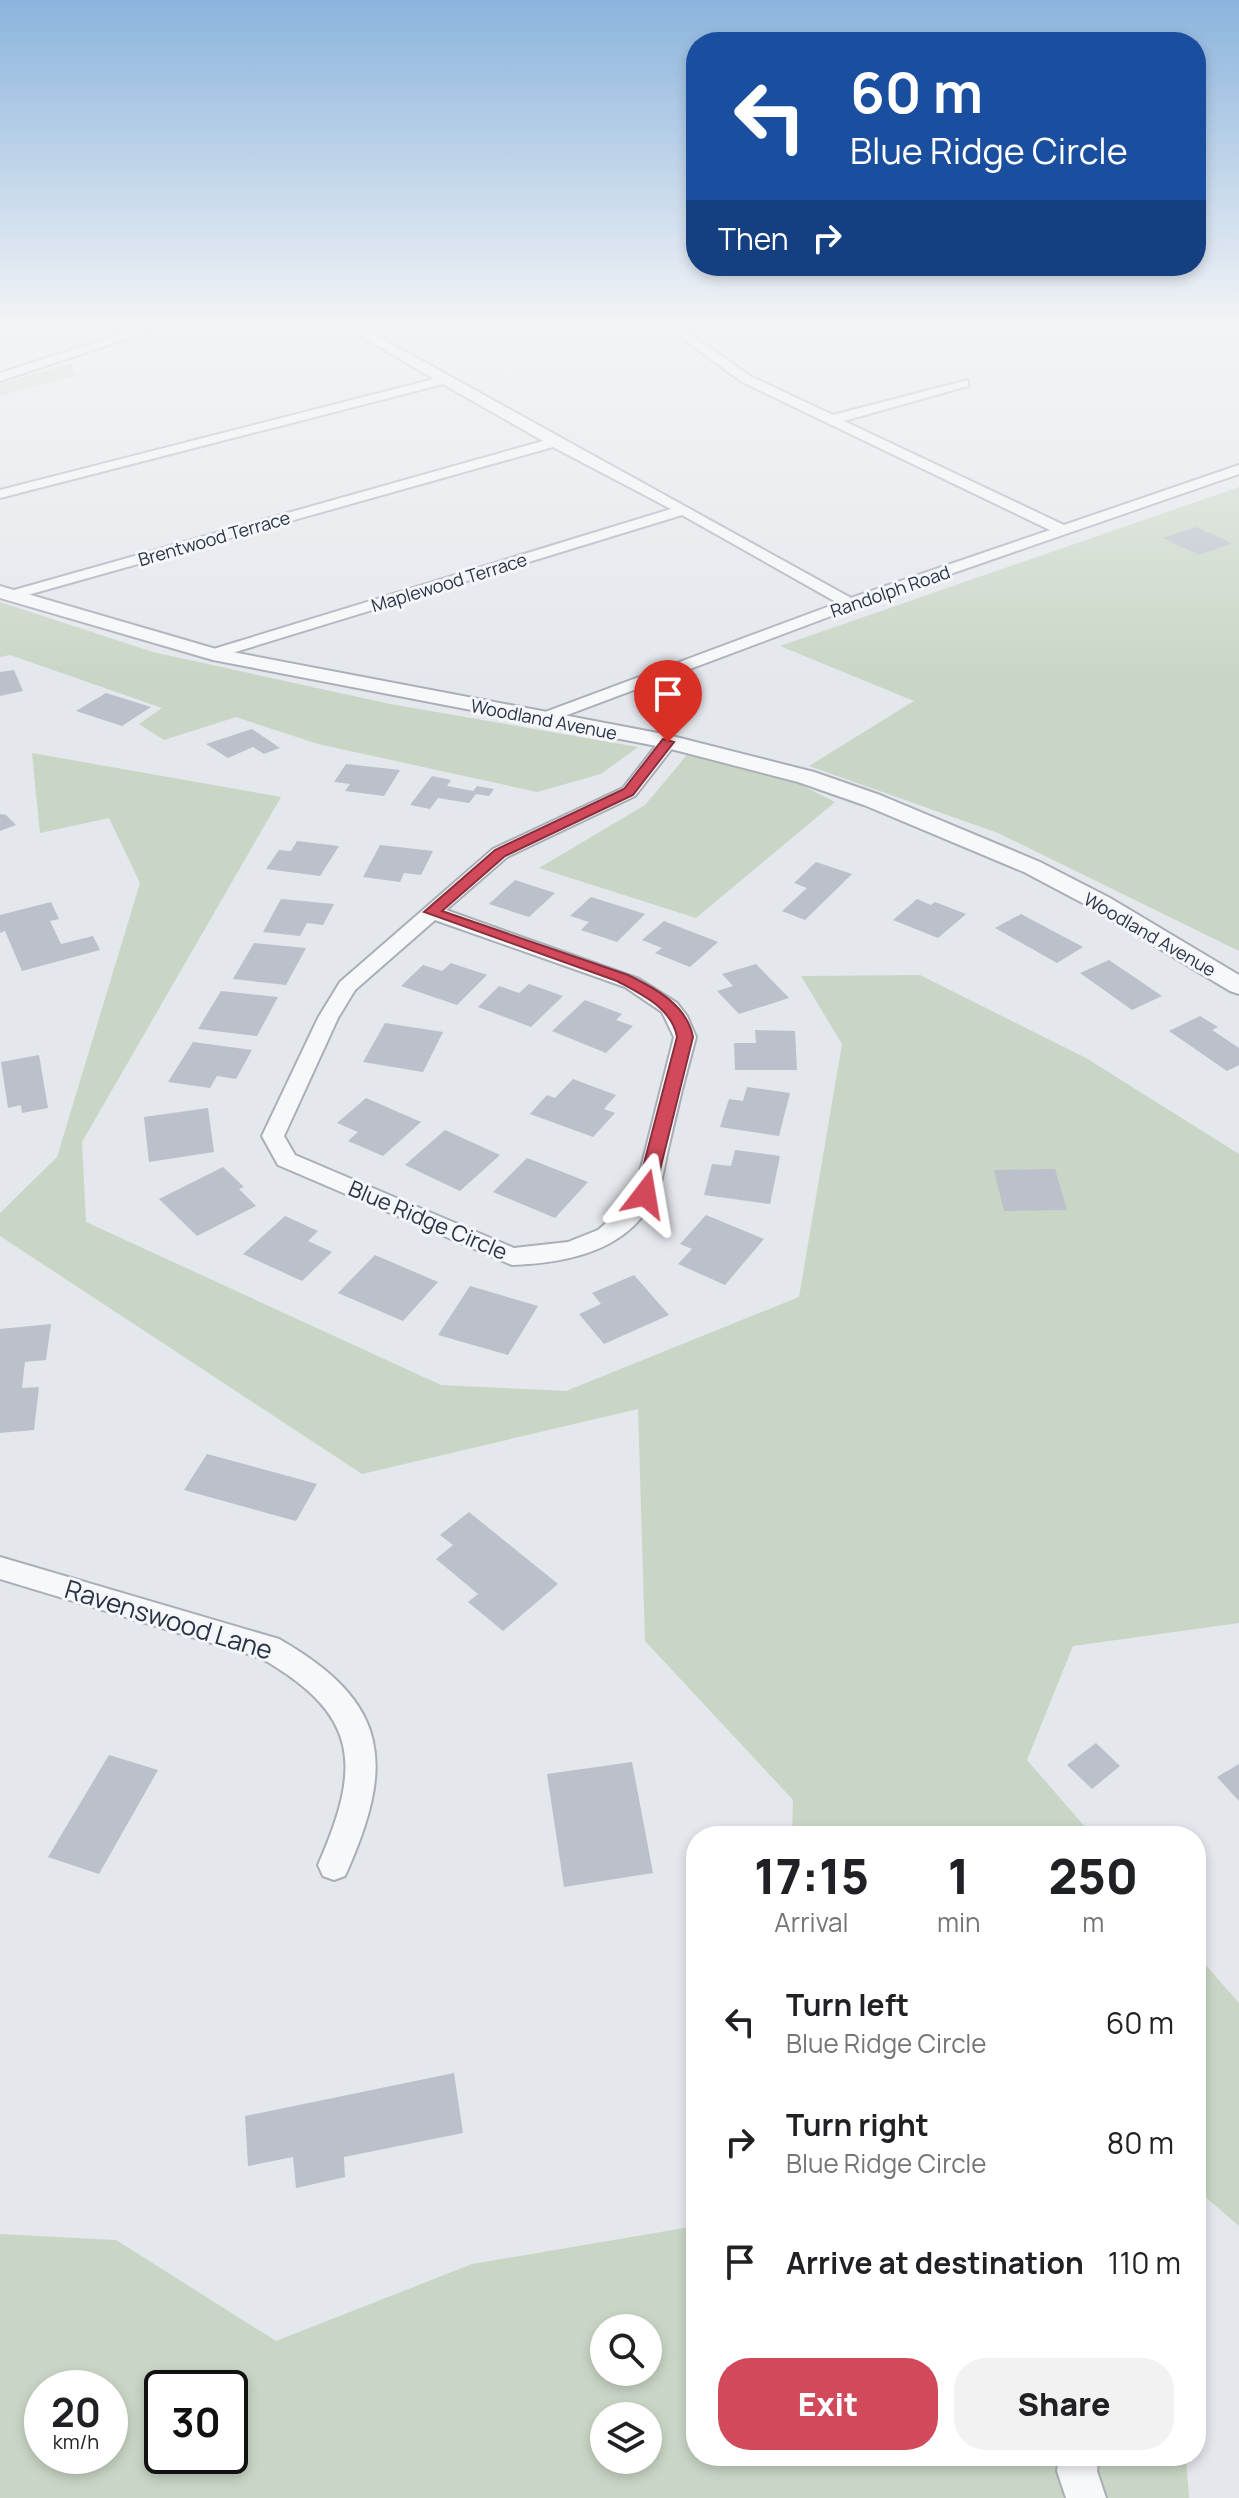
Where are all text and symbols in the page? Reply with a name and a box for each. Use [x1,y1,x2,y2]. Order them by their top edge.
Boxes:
text: 60 m [850,53,983,130]
icon: left [718,64,822,168]
text: Blue Ridge Circle [850,126,1128,175]
icon: right [805,216,849,260]
text: Then [718,218,789,259]
street label: Brentwood Terrace [135,505,293,571]
street label: Maplewood Terrace [368,547,530,617]
street label: Randolph Road [827,559,953,623]
pin [634,660,702,742]
icon: arrive [646,672,690,716]
street label: Woodland Avenue [469,693,619,745]
street label: Woodland Avenue [1080,886,1220,982]
position arrow [603,1152,687,1236]
street label: Blue Ridge Circle [344,1173,512,1267]
street label: Ravenswood Lane [61,1570,277,1668]
text: 17:15 [754,1843,869,1908]
text: 1 [948,1843,970,1908]
text: 250 [1048,1843,1138,1908]
text: Arrival [774,1904,849,1940]
text: min [937,1904,981,1940]
text: m [1082,1904,1104,1940]
text: Turn left [786,1984,909,2025]
icon: left [718,2000,762,2044]
text: 60 m [1106,2002,1174,2043]
text: Blue Ridge Circle [786,2025,987,2061]
text: Turn right [786,2104,929,2145]
icon: right [718,2120,762,2164]
text: 80 m [1107,2122,1174,2163]
text: Blue Ridge Circle [786,2145,987,2181]
icon: arrive [718,2240,762,2284]
text: Arrive at destination [786,2242,1084,2283]
text: 110 m [1108,2242,1181,2283]
map controls [590,2314,662,2474]
button: search [590,2314,662,2386]
button: Exit [718,2358,938,2450]
button: Share [954,2358,1174,2450]
speed limit sign: 30 [144,2370,248,2474]
text: 20 [51,2384,101,2439]
button: layers [590,2402,662,2474]
text: km/h [53,2428,99,2455]

